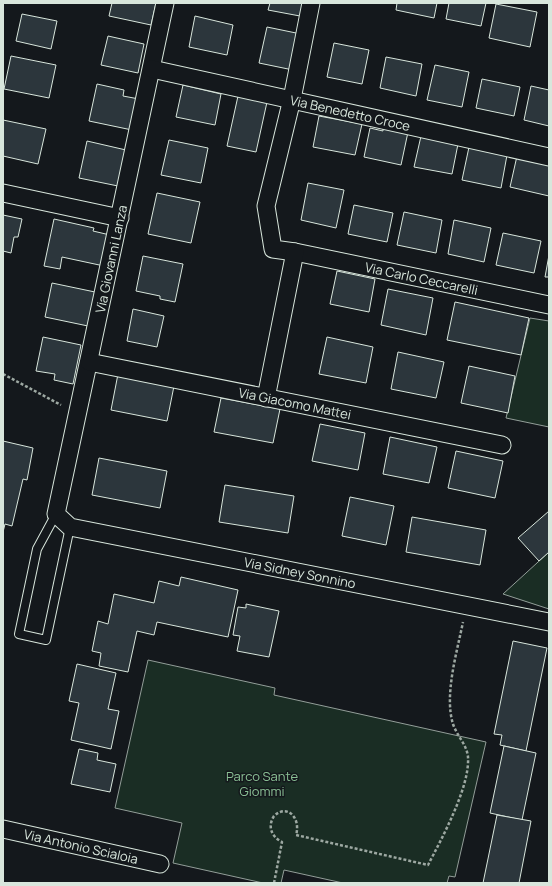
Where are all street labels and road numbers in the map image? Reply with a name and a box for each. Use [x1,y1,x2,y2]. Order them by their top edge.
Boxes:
street label: Via Benedetto Croce [288,91,412,135]
street label: Via Giovanni Lanza [91,203,131,315]
street label: Via Carlo Ceccarelli [364,258,480,299]
street label: Via Giacomo Mattei [237,383,353,423]
street label: Via Sidney Sonnino [243,553,358,593]
street label: Via Antonio Scialoia [22,825,140,868]

